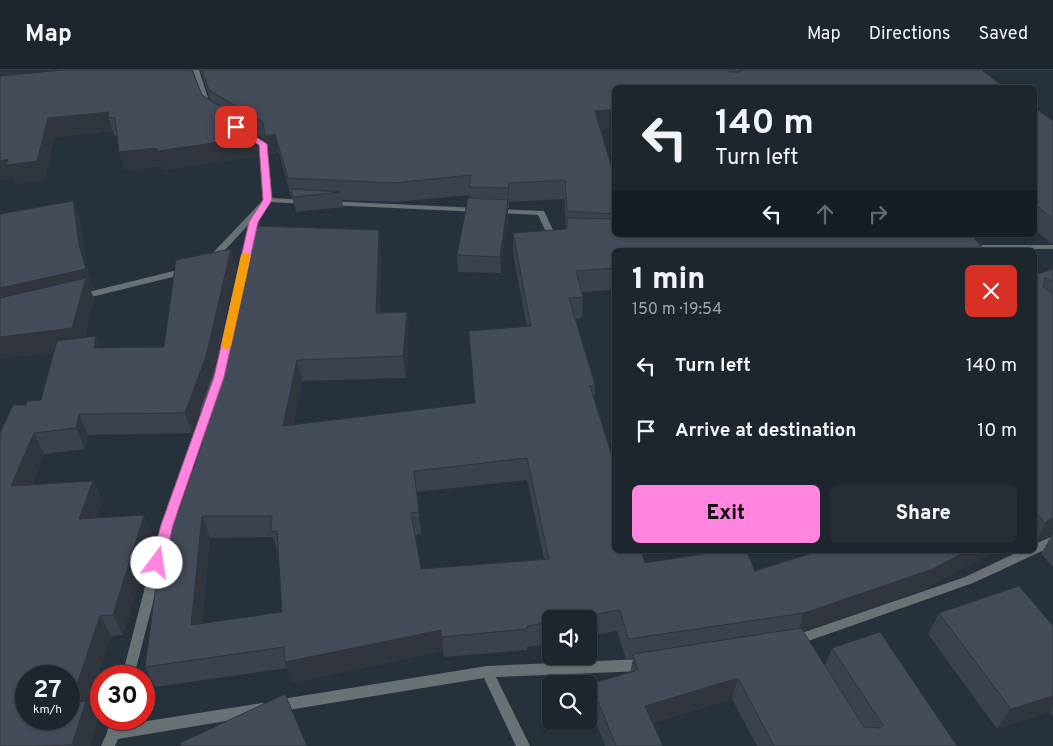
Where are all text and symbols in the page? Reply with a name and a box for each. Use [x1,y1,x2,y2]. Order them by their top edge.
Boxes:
text: Map [25,20,72,50]
text: Map [807,23,841,46]
text: Directions [869,23,951,46]
text: Saved [979,23,1028,46]
text: 140 m [715,102,814,146]
icon: left [632,105,697,170]
pin [215,106,257,148]
icon: arrive [222,113,250,141]
text: Turn left [715,145,798,172]
icon: left [758,200,786,228]
icon: ahead [811,200,839,228]
icon: right [864,200,892,228]
text: 1 min [632,262,705,299]
button: close [965,265,1017,317]
text: 150 m · 19:54 [632,300,722,320]
icon: left [632,352,660,380]
text: Turn left [675,354,751,378]
text: 140 m [966,354,1017,378]
icon: arrive [632,417,660,445]
text: Arrive at destination [675,419,856,443]
text: 10 m [977,419,1017,443]
button: Exit [632,485,820,543]
button: Share [830,485,1017,543]
position arrow [130,536,182,588]
map controls [542,610,597,730]
button: sound [542,610,597,665]
speed limit sign: 30 [90,665,155,730]
text: 27 [33,675,62,707]
button: search [542,675,597,730]
text: km/h [33,702,62,718]

